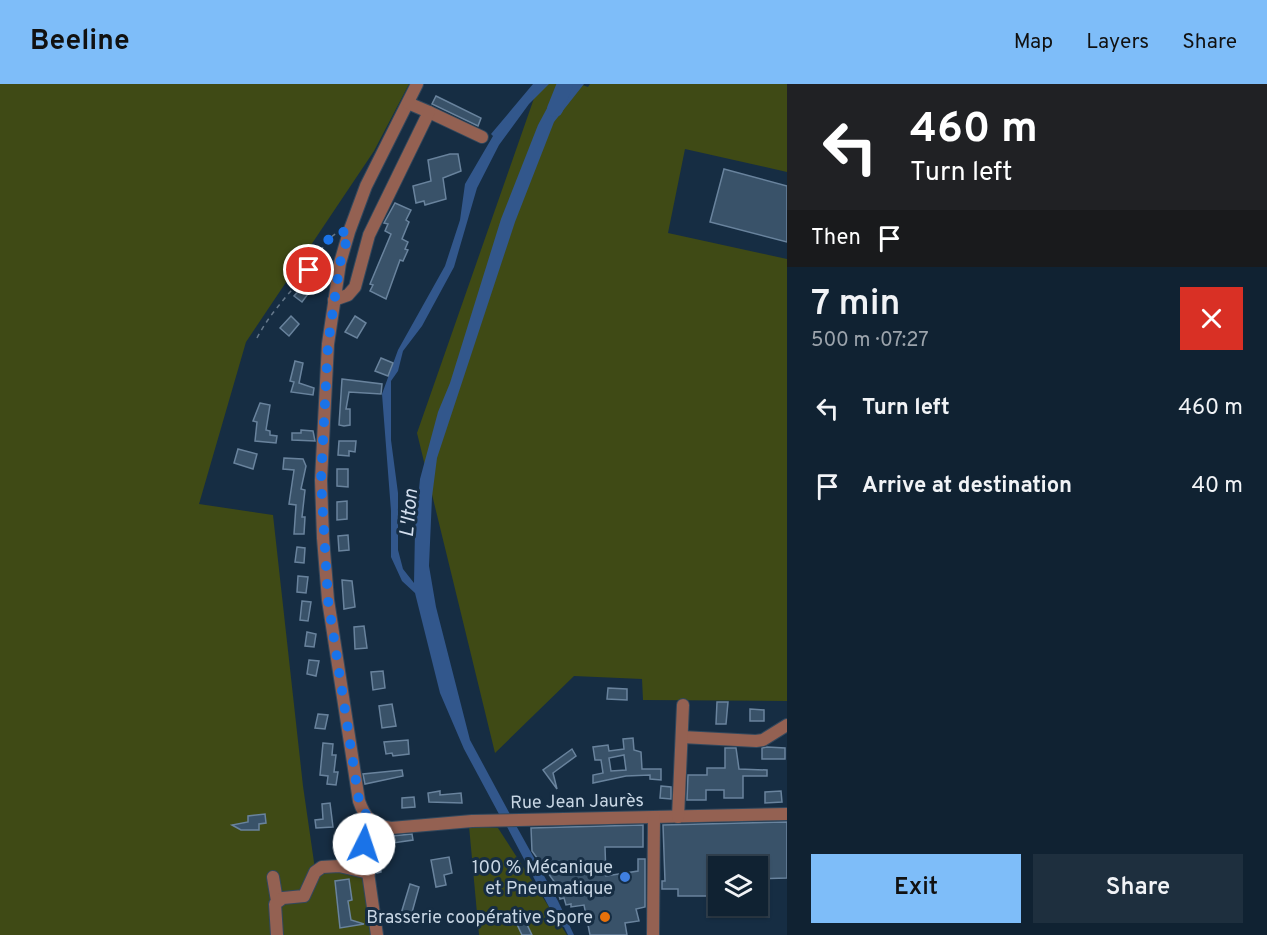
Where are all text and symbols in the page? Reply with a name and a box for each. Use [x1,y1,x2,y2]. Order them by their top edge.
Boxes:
text: Beeline [30,24,130,60]
text: Map [1014,29,1053,56]
text: Layers [1086,29,1149,56]
text: Share [1182,29,1237,56]
text: 460 m [910,104,1038,157]
icon: left [811,108,889,186]
text: Turn left [910,156,1012,190]
icon: arrive [873,222,906,255]
text: Then [811,225,861,252]
pin [283,244,334,295]
icon: arrive [292,253,325,286]
text: 7 min [811,282,900,328]
button: close [1180,287,1243,350]
text: 500 m · 07:27 [811,328,929,354]
icon: left [811,392,844,425]
text: Turn left [862,395,950,422]
text: 460 m [1178,395,1243,422]
icon: arrive [811,470,844,503]
text: Arrive at destination [862,473,1072,500]
text: 40 m [1191,473,1243,500]
water label: L'Iton [395,488,425,538]
street label: Rue Jean Jaurès [510,790,644,815]
position arrow [332,812,396,876]
button: Exit [811,854,1021,923]
button: Share [1033,854,1243,923]
map controls [708,856,768,916]
button: layers [708,856,768,916]
place label: 100 % Mécanique et Pneumatique [472,857,613,901]
marker: 100 % Mécanique et Pneumatique [618,870,632,884]
place label: Brasserie coopérative Spore [366,907,593,930]
marker: Brasserie coopérative Spore [598,910,612,924]

